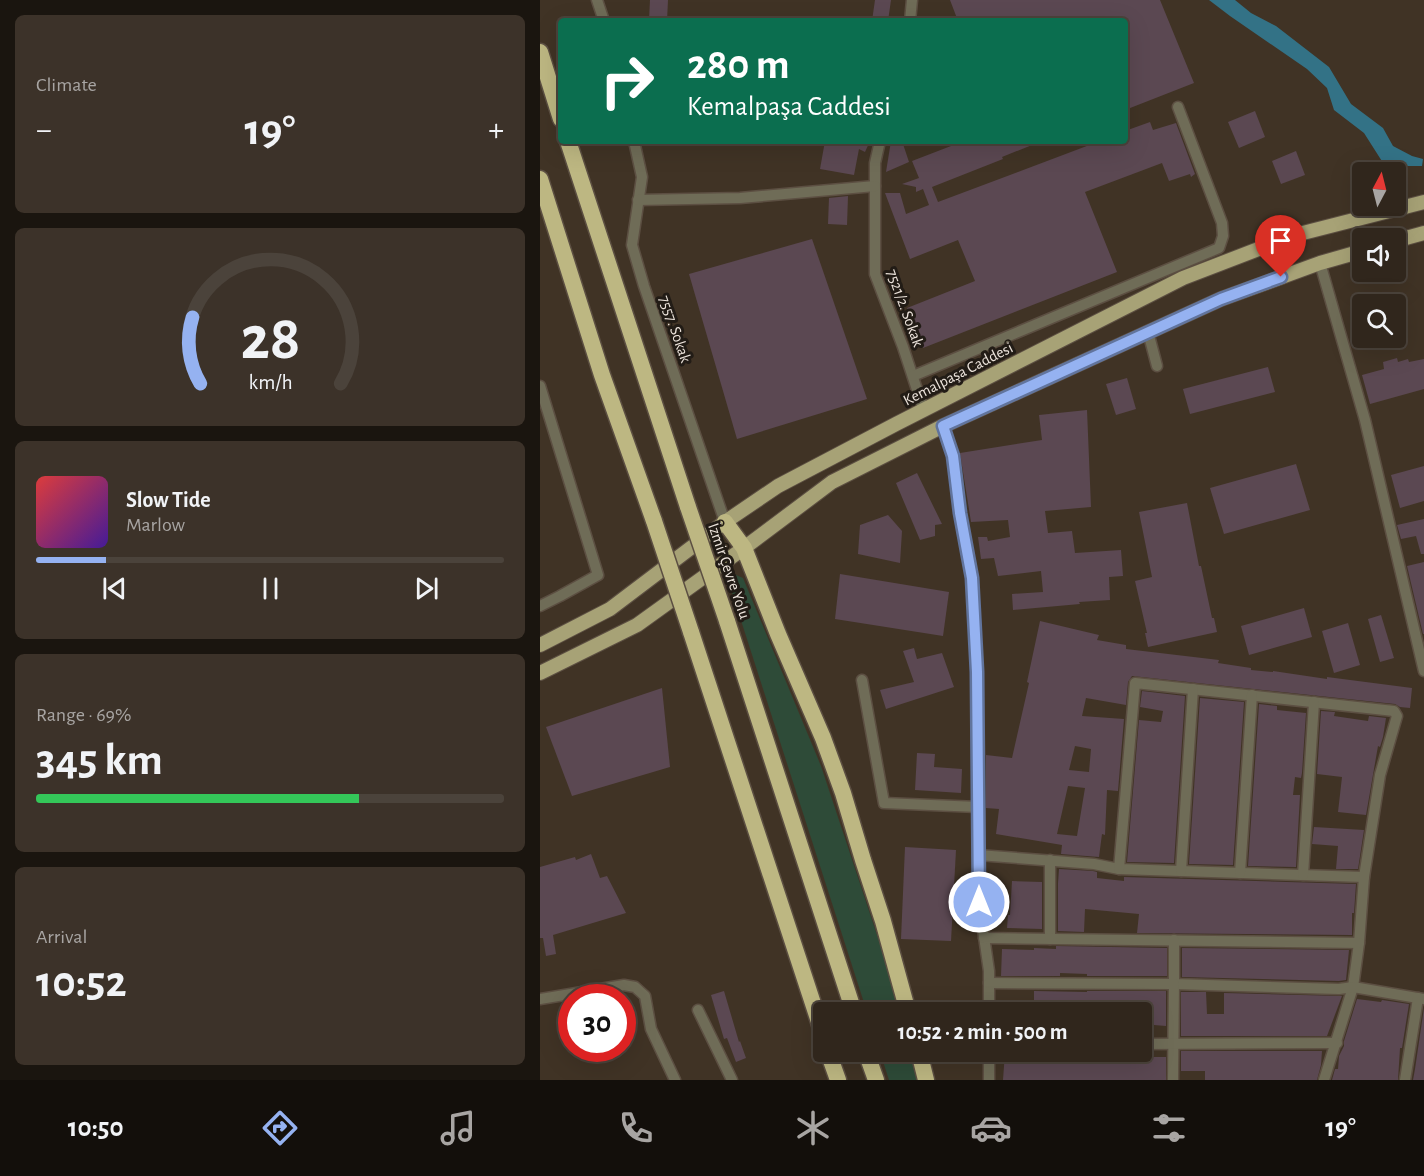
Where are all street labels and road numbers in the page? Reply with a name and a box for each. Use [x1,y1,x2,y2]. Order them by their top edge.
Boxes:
street label: 7521/2. Sokak [884,267,927,349]
street label: 7557. Sokak [656,293,694,365]
street label: Kemalpaşa Caddesi [901,339,1015,409]
street label: İzmir Çevre Yolu [705,520,755,621]

